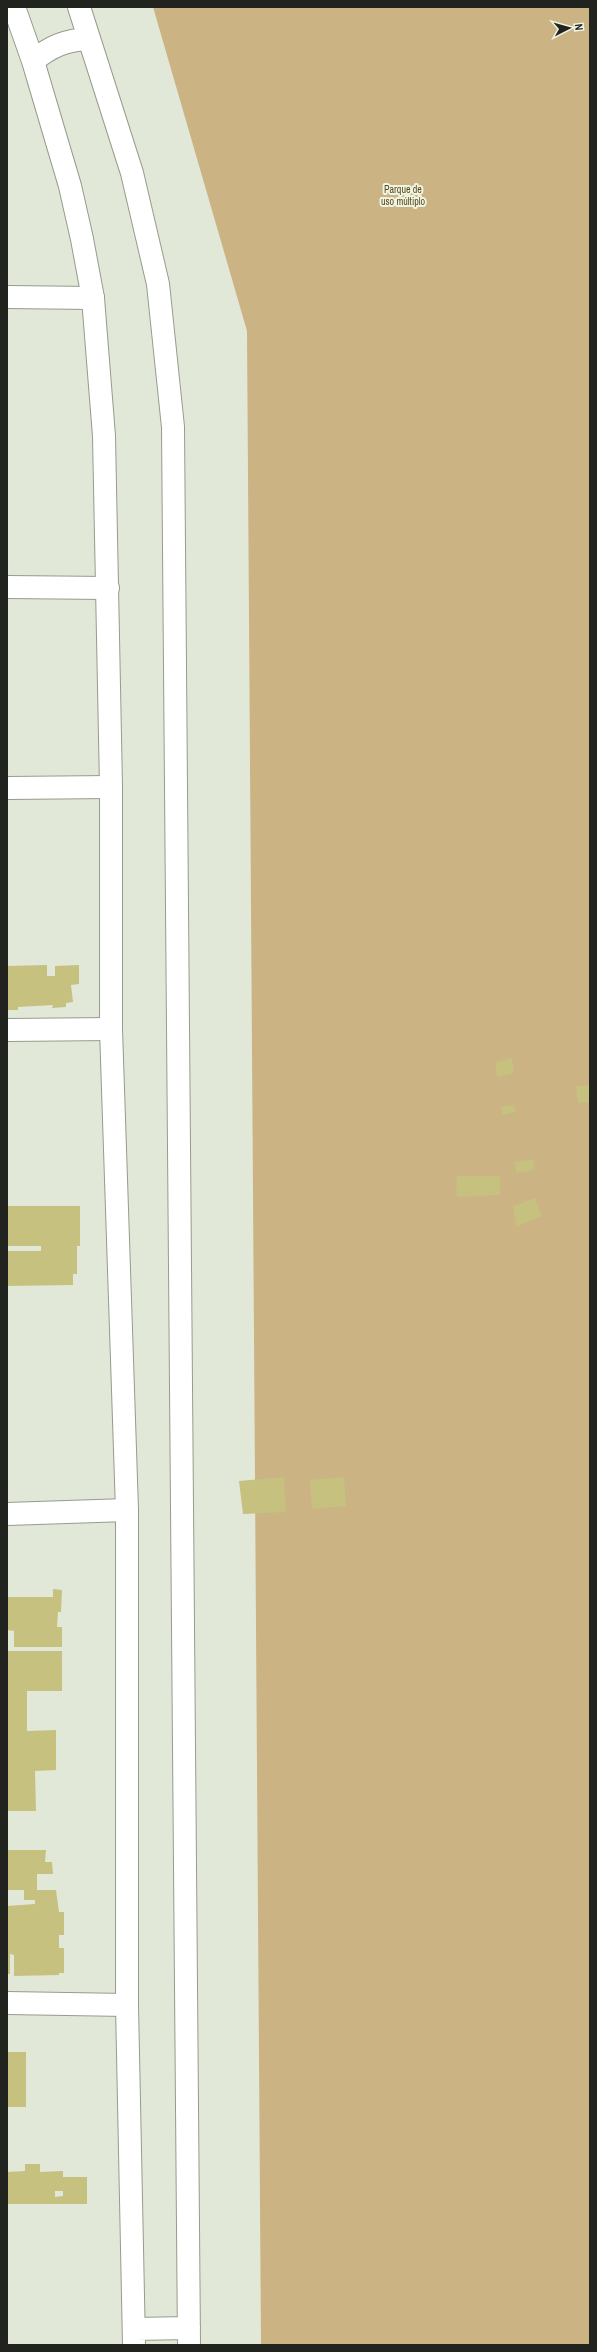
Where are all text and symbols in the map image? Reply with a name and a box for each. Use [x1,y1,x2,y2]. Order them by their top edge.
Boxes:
north arrow [549,8,589,48]
text: N [572,23,586,31]
park label: Parque de uso múltiplo [381,183,426,208]

